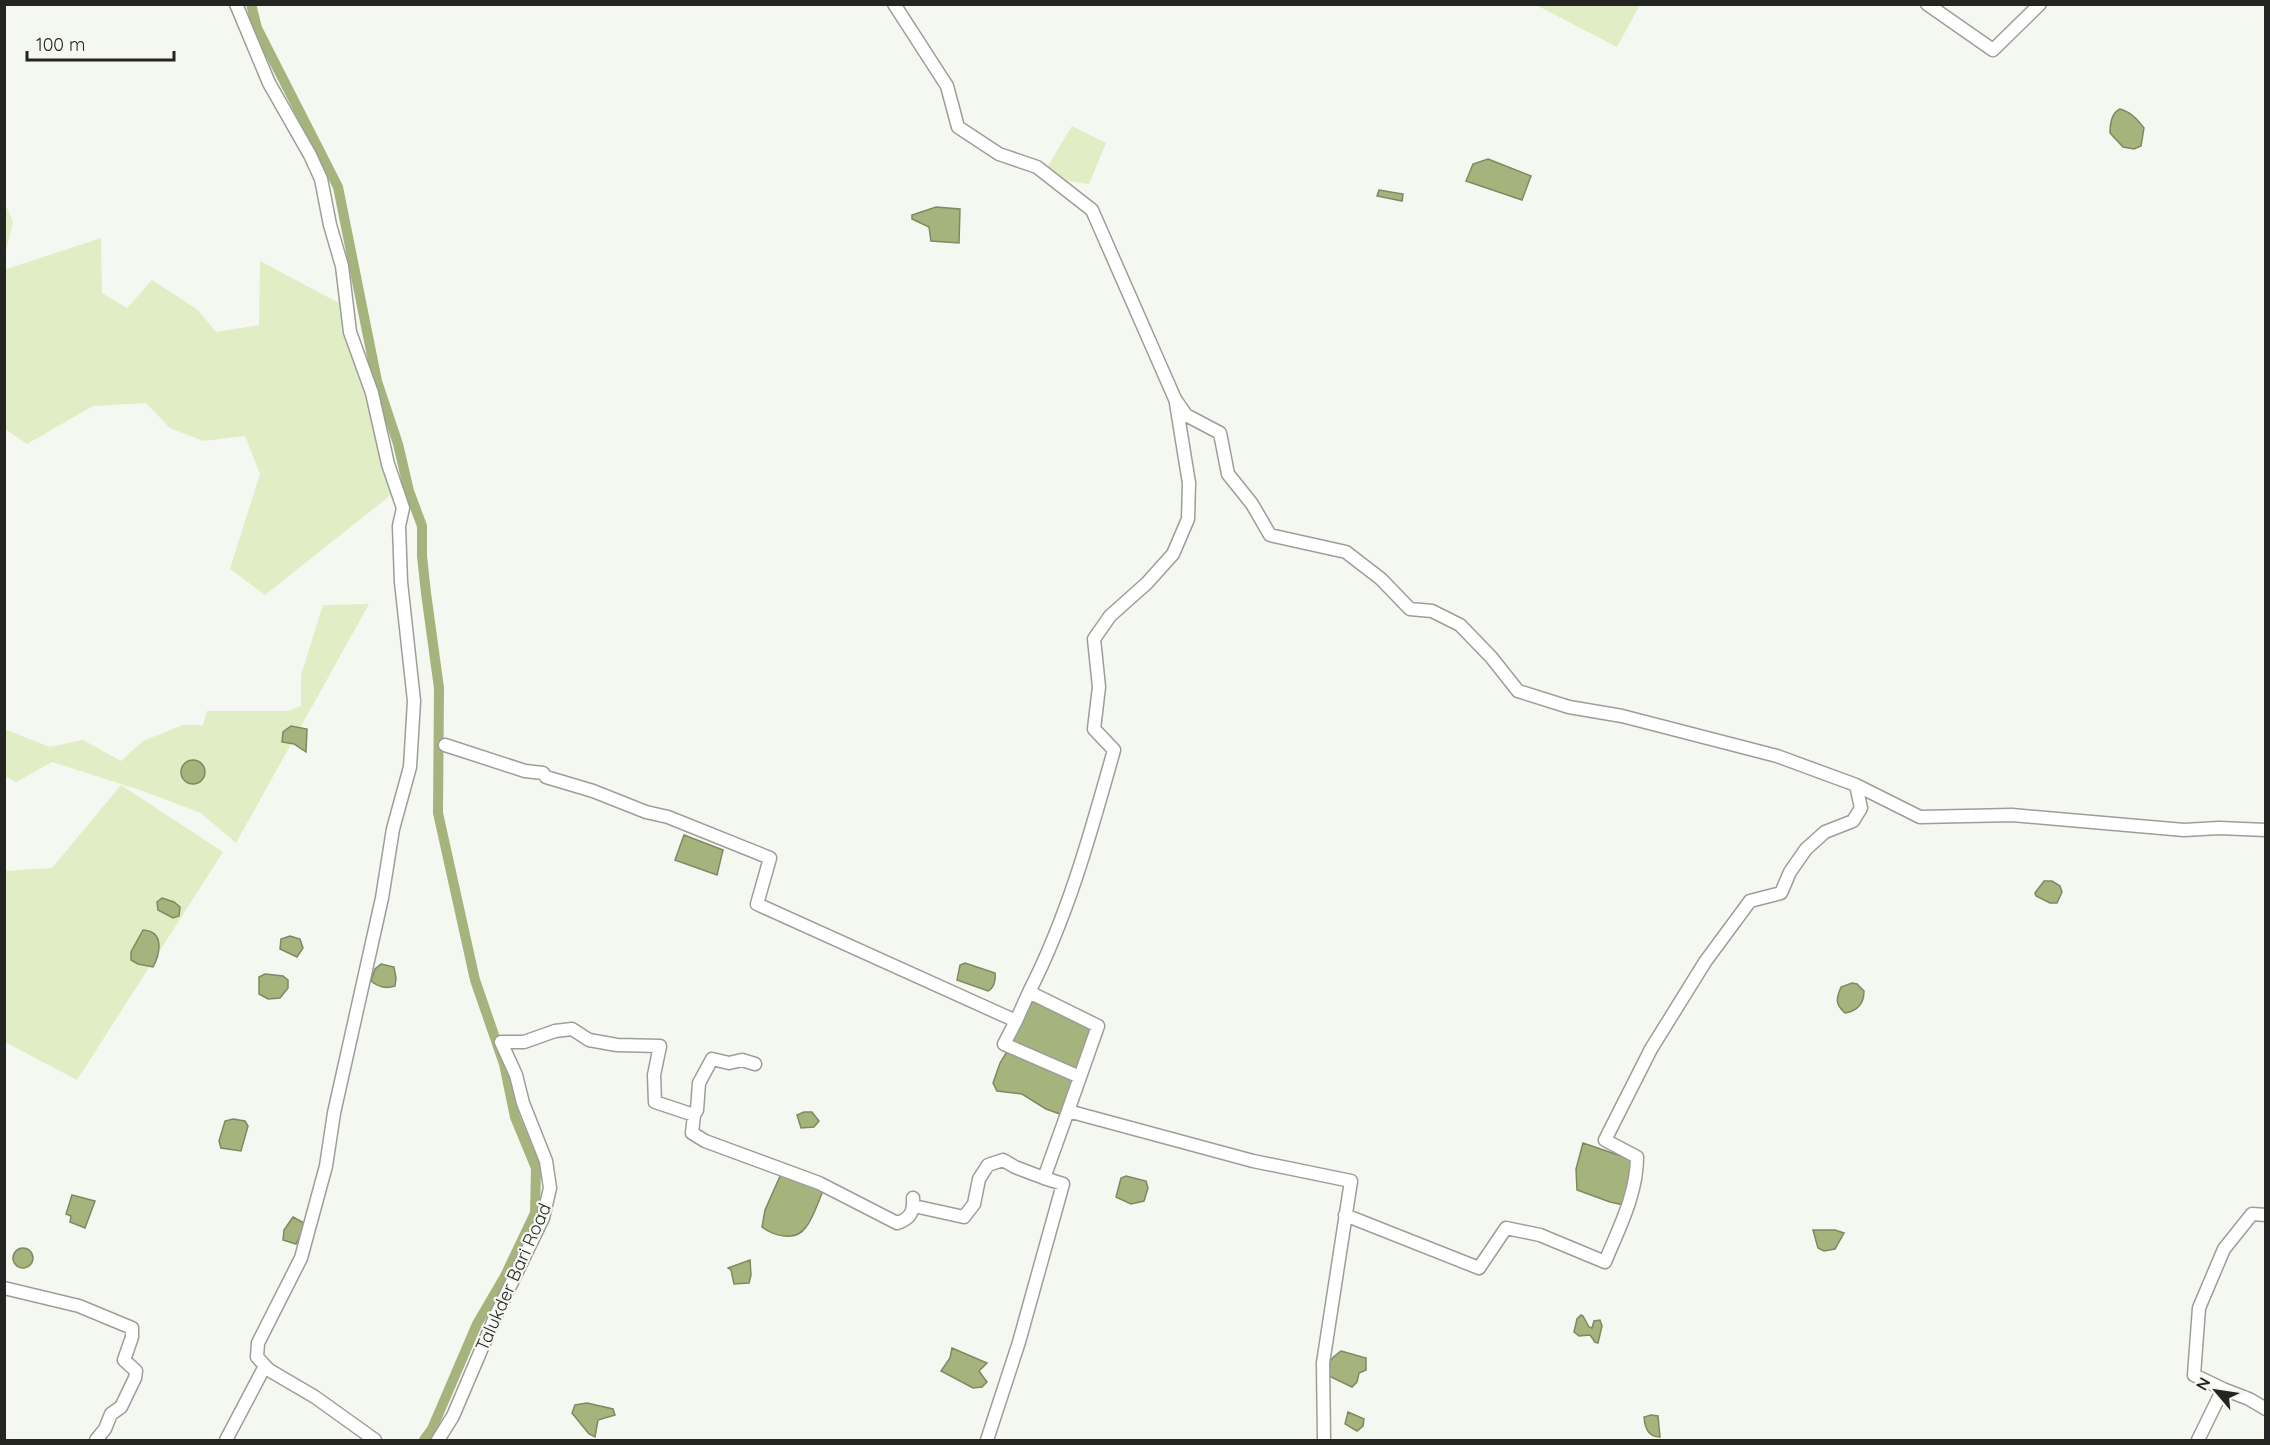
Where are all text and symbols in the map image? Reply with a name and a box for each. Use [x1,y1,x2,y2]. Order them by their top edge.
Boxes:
scale bar [27,24,174,62]
text: 100 m [36,33,85,56]
street label: Talukder Bari Road [470,1200,556,1354]
north arrow [2186,1361,2246,1421]
text: N [2191,1374,2214,1394]

